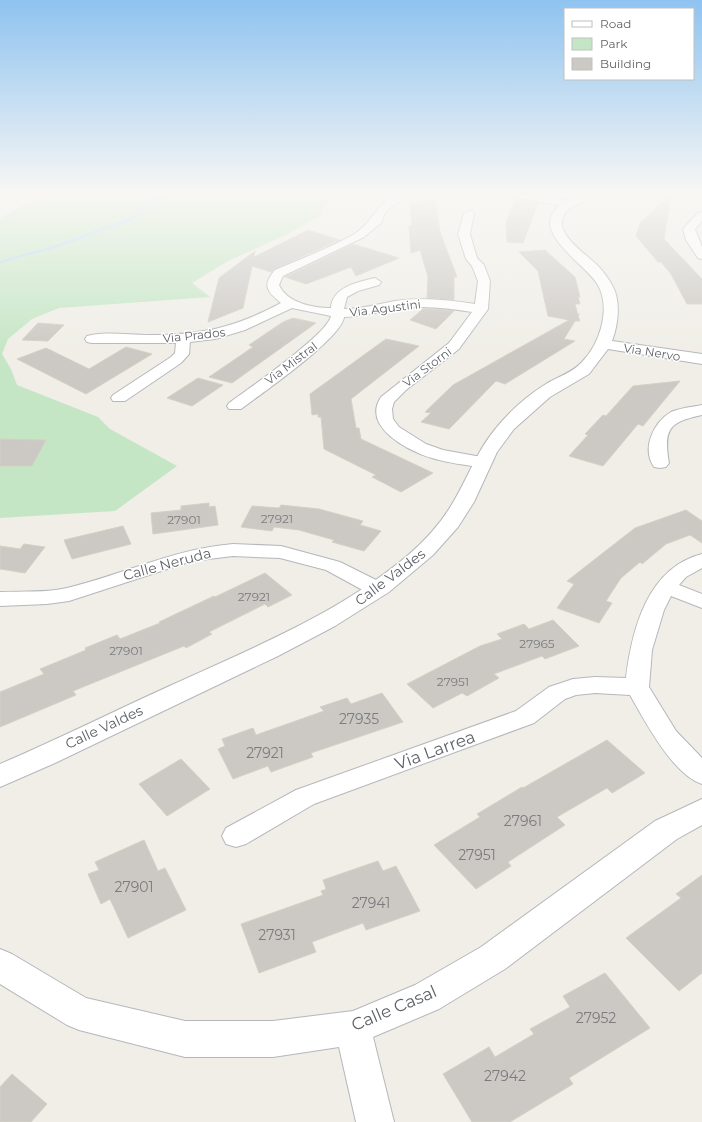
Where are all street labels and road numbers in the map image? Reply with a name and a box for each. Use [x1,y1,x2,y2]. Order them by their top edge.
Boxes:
street label: Via Agustini [348,296,422,320]
street label: Via Prados [162,324,226,346]
street label: Via Mistral [262,338,320,388]
street label: Via Nervo [622,340,682,364]
street label: Via Storni [400,344,454,390]
street label: Calle Neruda [121,544,213,584]
street label: Calle Valdes [351,545,429,609]
street label: Calle Valdes [62,701,146,753]
street label: Via Larrea [392,726,478,774]
street label: Calle Casal [348,981,440,1035]

